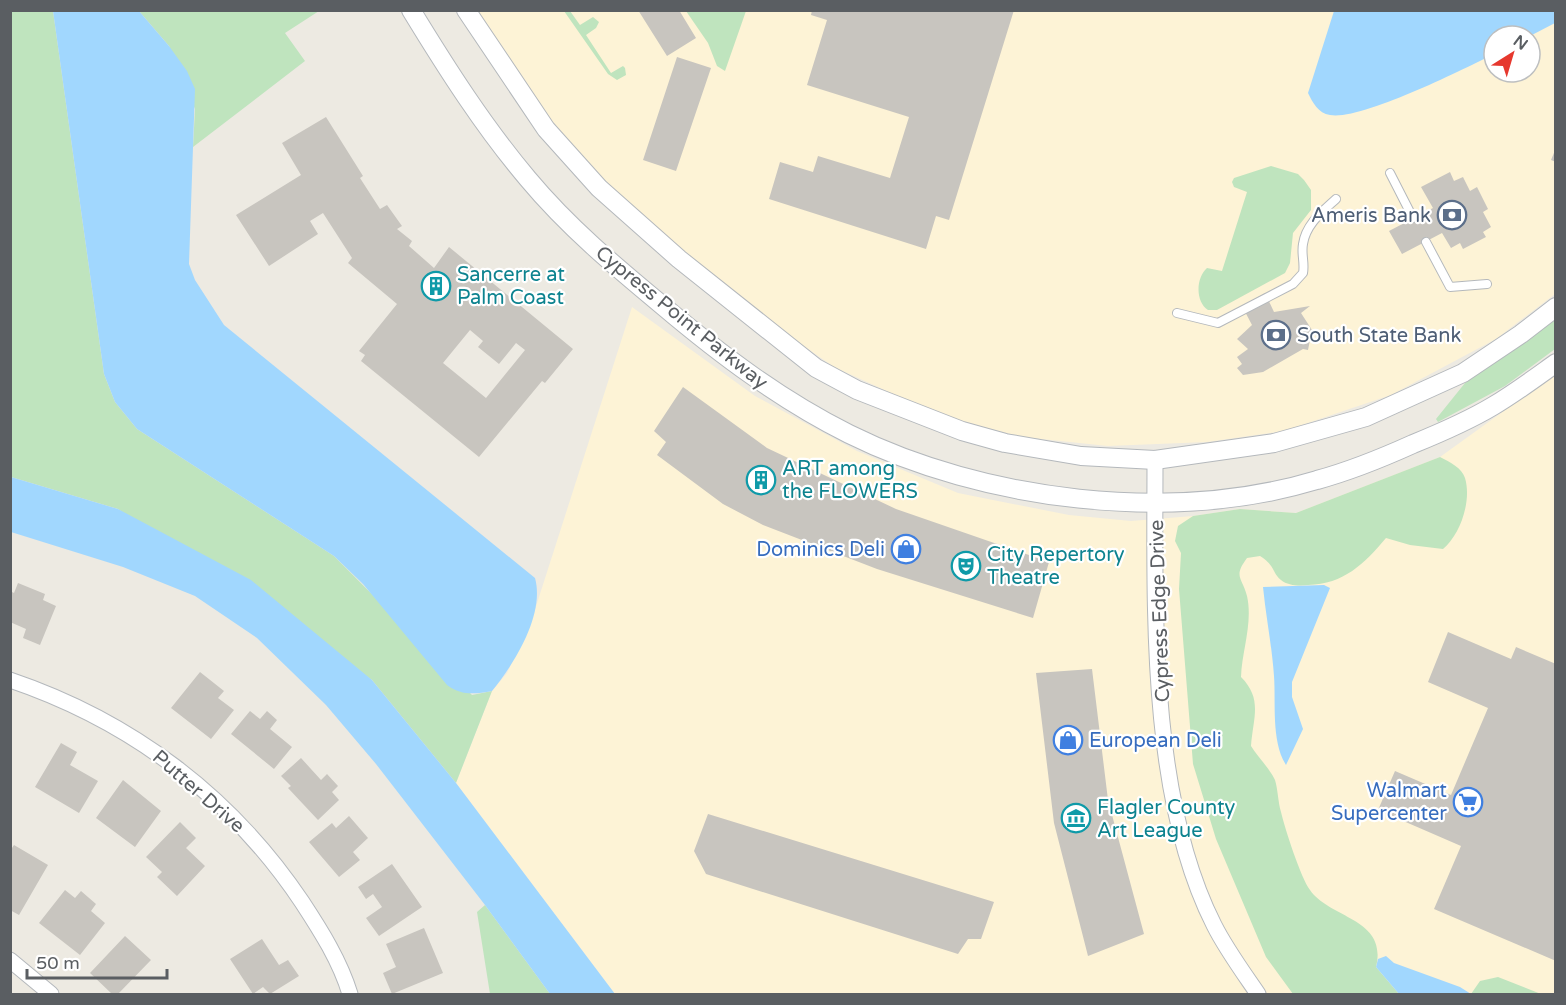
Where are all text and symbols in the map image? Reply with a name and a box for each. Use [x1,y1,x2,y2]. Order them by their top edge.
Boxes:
north arrow [1482,24,1542,84]
text: N [1509,31,1532,55]
bank icon: Ameris Bank [1436,199,1468,231]
place label: Ameris Bank [1311,204,1431,228]
street label: Cypress Point Parkway [590,241,773,395]
place label: Sancerre at Palm Coast [457,263,565,310]
building icon: Sancerre at Palm Coast [420,270,452,302]
bank icon: South State Bank [1260,319,1292,351]
place label: South State Bank [1297,324,1461,348]
place label: ART among the FLOWERS [782,457,918,504]
building icon: ART among the FLOWERS [745,464,777,496]
street label: Cypress Edge Drive [1145,519,1175,703]
shop icon: Dominics Deli [890,533,922,565]
place label: Dominics Deli [756,538,885,562]
place label: City Repertory Theatre [987,543,1125,590]
theatre icon: City Repertory Theatre [950,550,982,582]
shop icon: European Deli [1052,724,1084,756]
place label: European Deli [1089,729,1222,753]
street label: Putter Drive [147,745,249,838]
place label: Walmart Supercenter [1331,779,1447,826]
supermarket icon: Walmart Supercenter [1452,786,1484,818]
place label: Flagler County Art League [1097,796,1235,843]
museum icon: Flagler County Art League [1060,802,1092,834]
scale bar [27,942,166,980]
text: 50 m [36,952,80,974]

